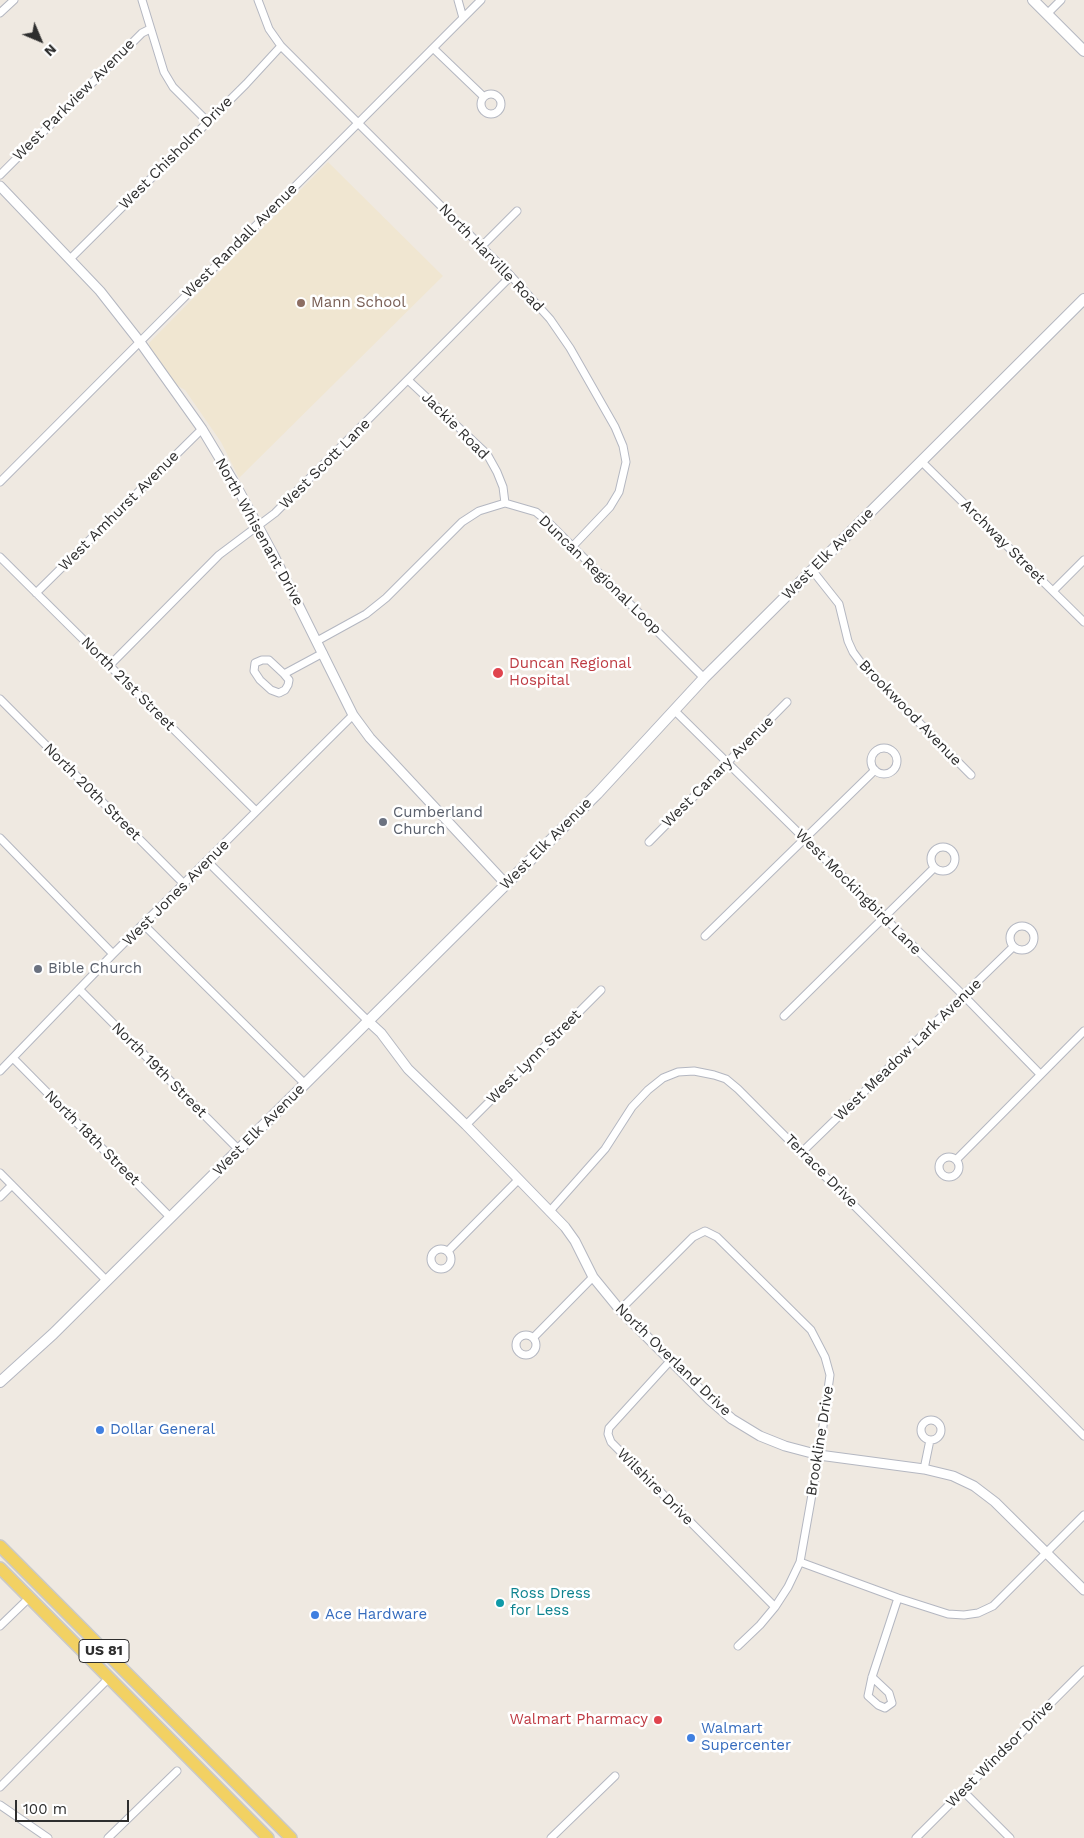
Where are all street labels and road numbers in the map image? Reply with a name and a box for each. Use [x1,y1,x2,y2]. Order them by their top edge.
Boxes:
street label: West Parkview Avenue [9,35,139,165]
street label: West Chisholm Drive [116,93,236,213]
street label: West Randall Avenue [179,180,301,302]
street label: North Harville Road [435,200,547,316]
street label: Jackie Road [418,389,492,463]
street label: West Scott Lane [276,415,374,513]
street label: West Amhurst Avenue [55,447,183,575]
street label: North Whisenant Drive [211,455,307,609]
street label: Archway Street [957,496,1049,588]
street label: West Elk Avenue [778,504,878,604]
street label: Duncan Regional Loop [535,512,665,638]
street label: North 21st Street [77,633,179,735]
street label: Brookwood Avenue [855,656,965,770]
street label: West Canary Avenue [658,712,778,832]
street label: North 20th Street [40,740,144,844]
street label: West Elk Avenue [496,794,596,894]
street label: West Mockingbird Lane [791,825,925,959]
street label: West Jones Avenue [119,836,233,950]
street label: West Meadow Lark Avenue [831,975,985,1125]
street label: West Lynn Street [483,1006,585,1108]
street label: North 19th Street [108,1019,210,1121]
street label: West Elk Avenue [209,1080,309,1180]
street label: North 18th Street [41,1087,143,1189]
street label: Terrace Drive [781,1131,861,1211]
street label: North Overland Drive [611,1300,735,1420]
street label: Brookline Drive [802,1385,838,1497]
street label: Wilshire Drive [613,1445,697,1529]
road number: US 81 [79,1640,129,1662]
street label: West Windsor Drive [943,1697,1057,1811]

